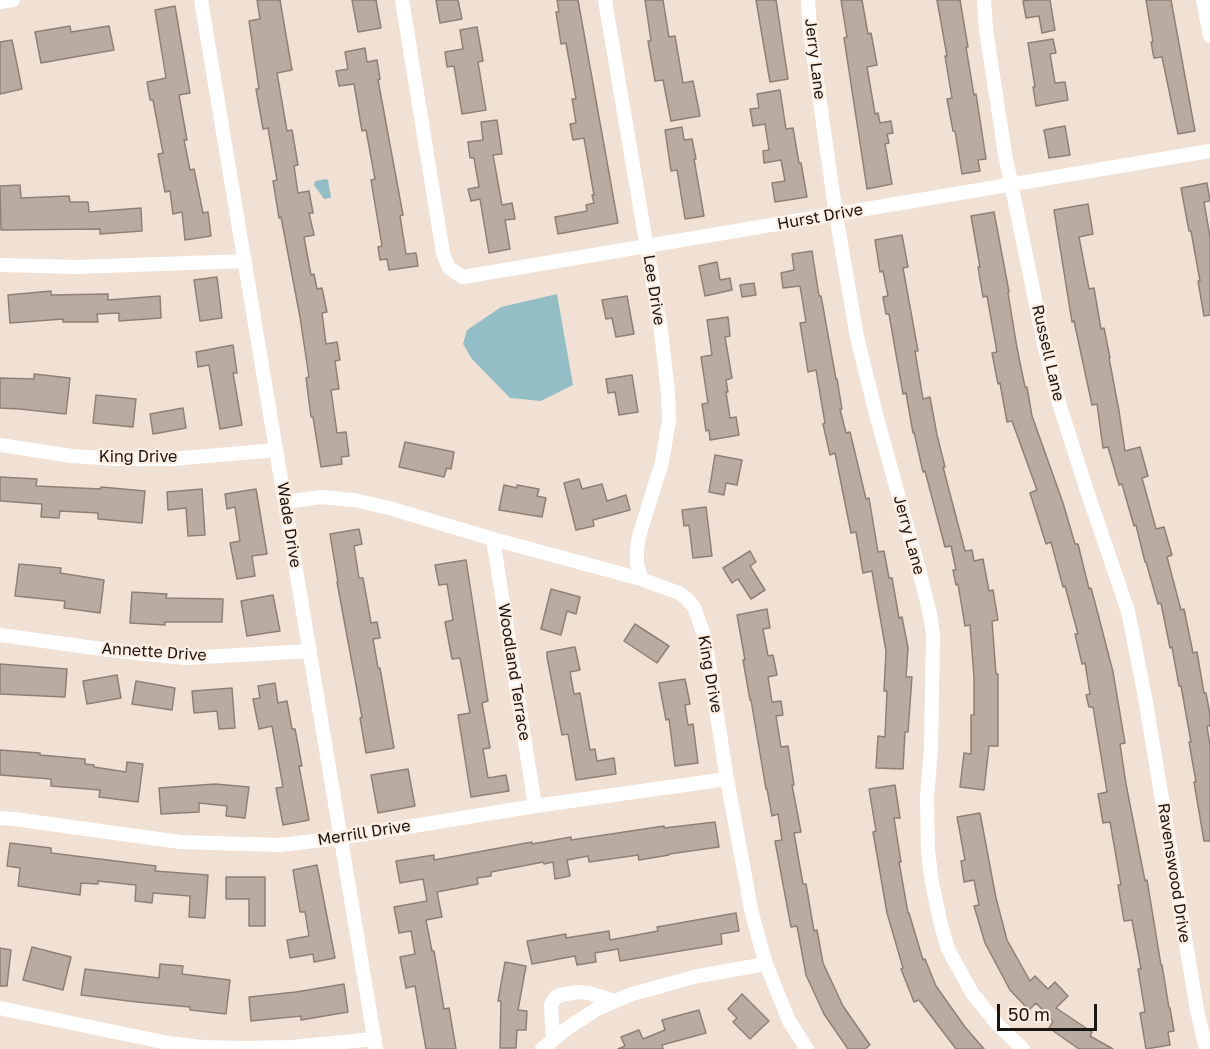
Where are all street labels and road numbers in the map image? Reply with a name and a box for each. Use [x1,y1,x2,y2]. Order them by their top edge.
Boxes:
street label: Jerry Lane [801,17,829,101]
street label: Hurst Drive [776,200,864,234]
street label: Lee Drive [639,253,669,327]
street label: Russell Lane [1028,303,1068,403]
street label: King Drive [99,447,177,467]
street label: Wade Drive [273,481,305,569]
street label: Jerry Lane [889,493,929,577]
street label: Woodland Terrace [494,602,534,742]
street label: King Drive [694,634,726,714]
street label: Annette Drive [101,639,207,665]
street label: Ravenswood Drive [1153,802,1195,944]
street label: Merrill Drive [316,816,412,850]

